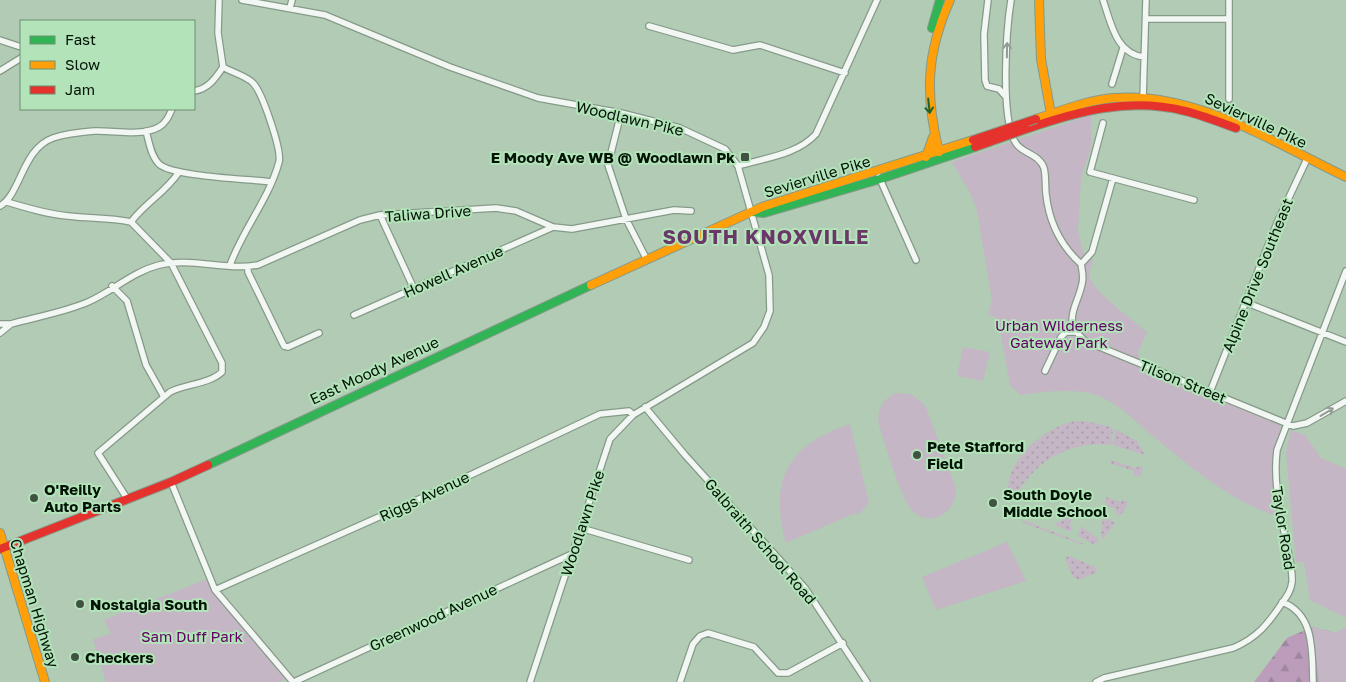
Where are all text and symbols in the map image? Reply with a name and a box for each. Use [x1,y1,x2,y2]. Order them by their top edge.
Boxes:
legend [20,20,195,110]
text: Fast [65,30,96,48]
one-way arrow [1002,43,1011,59]
text: Slow [65,55,100,73]
text: Jam [65,80,95,98]
street label: Sevierville Pike [1202,89,1310,152]
street label: Woodlawn Pike [574,97,686,139]
one-way arrow [924,98,934,114]
place label: E Moody Ave WB @ Woodlawn Pk [491,148,735,166]
marker: E Moody Ave WB @ Woodlawn Pk [739,151,751,163]
street label: Sevierville Pike [762,151,873,201]
street label: Alpine Drive Southeast [1218,195,1296,355]
street label: Taliwa Drive [384,201,472,225]
district label: SOUTH KNOXVILLE [662,224,870,248]
street label: Howell Avenue [400,241,506,301]
park label: Urban Wilderness Gateway Park [995,316,1123,351]
street label: East Moody Avenue [307,332,442,408]
street label: Tilson Street [1137,355,1229,407]
one-way arrow [1320,406,1334,416]
place label: Pete Stafford Field [927,437,1024,472]
marker: Pete Stafford Field [911,449,923,461]
street label: Riggs Avenue [376,467,472,525]
street label: Woodlawn Pike [556,468,608,578]
street label: Galbraith School Road [702,475,820,607]
place label: O'Reilly Auto Parts [44,480,121,515]
place label: South Doyle Middle School [1003,485,1107,520]
street label: Taylor Road [1268,485,1300,571]
marker: O'Reilly Auto Parts [28,492,40,504]
marker: South Doyle Middle School [987,497,999,509]
street label: Chapman Highway [7,536,63,670]
street label: Greenwood Avenue [366,579,500,654]
place label: Nostalgia South [90,595,207,613]
marker: Nostalgia South [74,598,86,610]
park label: Sam Duff Park [141,627,244,645]
place label: Checkers [85,648,154,666]
marker: Checkers [69,651,81,663]

